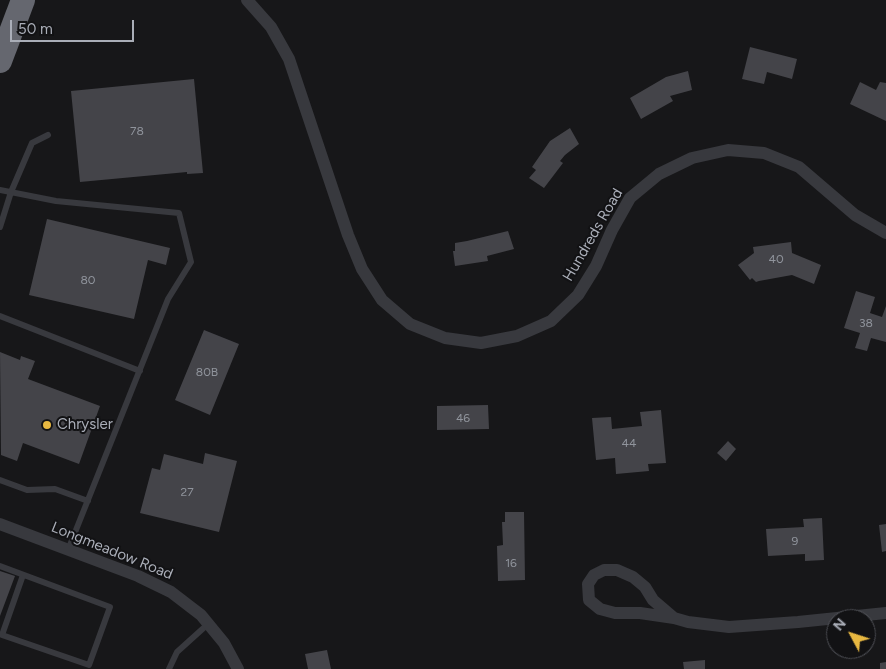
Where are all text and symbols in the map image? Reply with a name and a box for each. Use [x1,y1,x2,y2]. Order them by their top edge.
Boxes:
scale bar [12,10,136,42]
text: 50 m [18,20,53,38]
house number: 78 [130,124,144,138]
street label: Hundreds Road [559,185,627,285]
house number: 40 [768,252,784,266]
house number: 80 [80,273,96,287]
house number: 38 [859,316,873,330]
house number: 80B [196,365,218,379]
house number: 46 [456,411,470,425]
place label: Chrysler [57,416,113,434]
marker: Chrysler [41,419,53,431]
house number: 44 [622,436,636,450]
house number: 27 [180,485,194,499]
street label: Longmeadow Road [49,518,175,584]
house number: 9 [792,534,798,548]
house number: 16 [505,556,517,570]
north arrow [826,609,876,659]
text: N [830,615,850,634]

